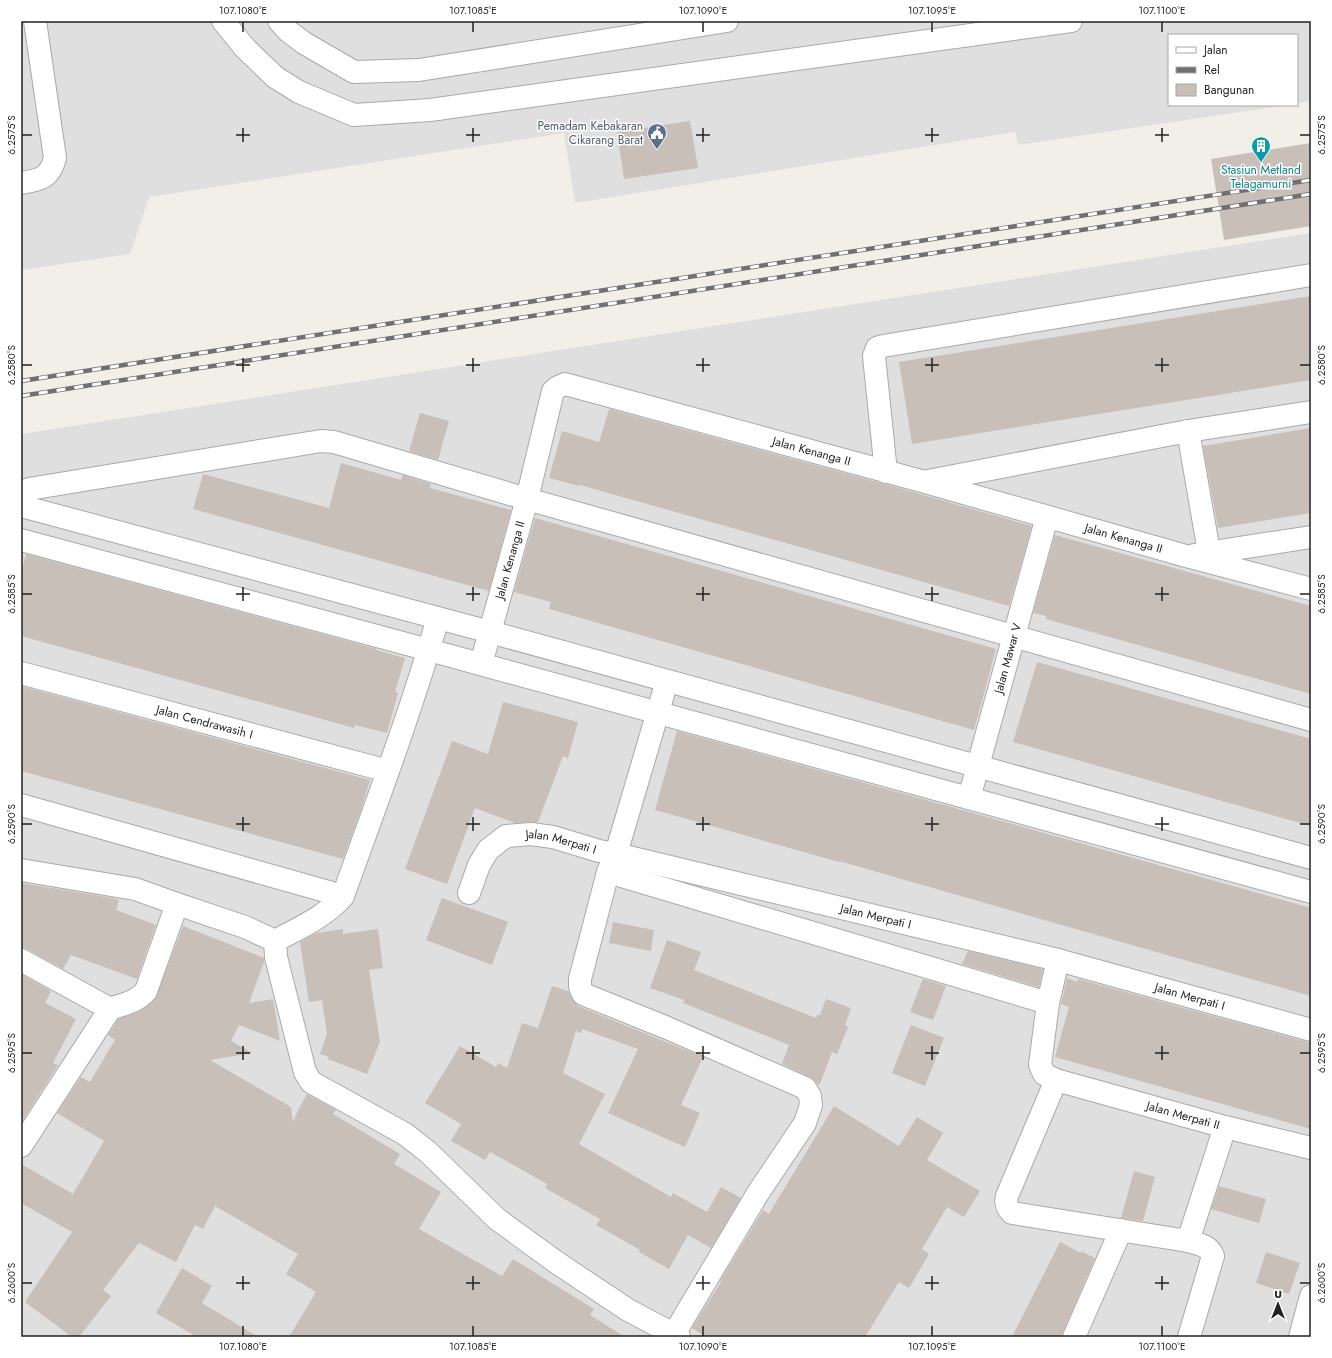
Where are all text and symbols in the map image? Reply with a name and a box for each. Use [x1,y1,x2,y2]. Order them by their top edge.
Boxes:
text: 107.1080°E [219,3,267,18]
text: 107.1085°E [449,3,497,18]
text: 107.1090°E [679,3,727,18]
text: 107.1095°E [908,3,956,18]
text: 107.1100°E [1138,3,1186,18]
legend [1168,34,1298,106]
text: Jalan [1202,41,1227,59]
text: Rel [1204,61,1220,79]
text: Bangunan [1204,81,1254,99]
text: 6.2575°S [4,115,19,155]
text: 6.2575°S [1314,115,1329,155]
place label: Pemadam Kebakaran Cikarang Barat [537,117,643,149]
public building icon: Pemadam Kebakaran Cikarang Barat [646,122,668,150]
building icon: Stasiun Metland Telagamurni [1250,135,1272,163]
place label: Stasiun Metland Telagamurni [1221,161,1301,193]
text: 6.2580°S [4,345,19,385]
text: 6.2580°S [1314,345,1329,385]
street label: Jalan Kenanga II [769,431,853,470]
street label: Jalan Kenanga II [1081,518,1165,558]
street label: Jalan Kenanga II [490,519,529,603]
text: 6.2585°S [4,574,19,614]
text: 6.2585°S [1314,574,1329,614]
street label: Jalan Mawar V [989,621,1026,697]
street label: Jalan Cendrawasih I [152,700,255,744]
text: 6.2590°S [4,803,19,844]
text: 6.2590°S [1314,803,1329,844]
street label: Jalan Merpati I [523,825,599,859]
street label: Jalan Merpati I [837,899,913,934]
street label: Jalan Merpati I [1151,978,1227,1015]
text: 6.2595°S [4,1033,19,1073]
text: 6.2595°S [1314,1033,1329,1073]
street label: Jalan Merpati II [1143,1096,1222,1134]
text: 6.2600°S [4,1262,19,1303]
text: 6.2600°S [1314,1262,1329,1303]
north arrow [1258,1284,1298,1324]
text: U [1274,1286,1282,1302]
text: 107.1080°E [219,1339,267,1354]
text: 107.1085°E [449,1339,497,1354]
text: 107.1090°E [679,1339,727,1354]
text: 107.1095°E [908,1339,956,1354]
text: 107.1100°E [1138,1339,1186,1354]

